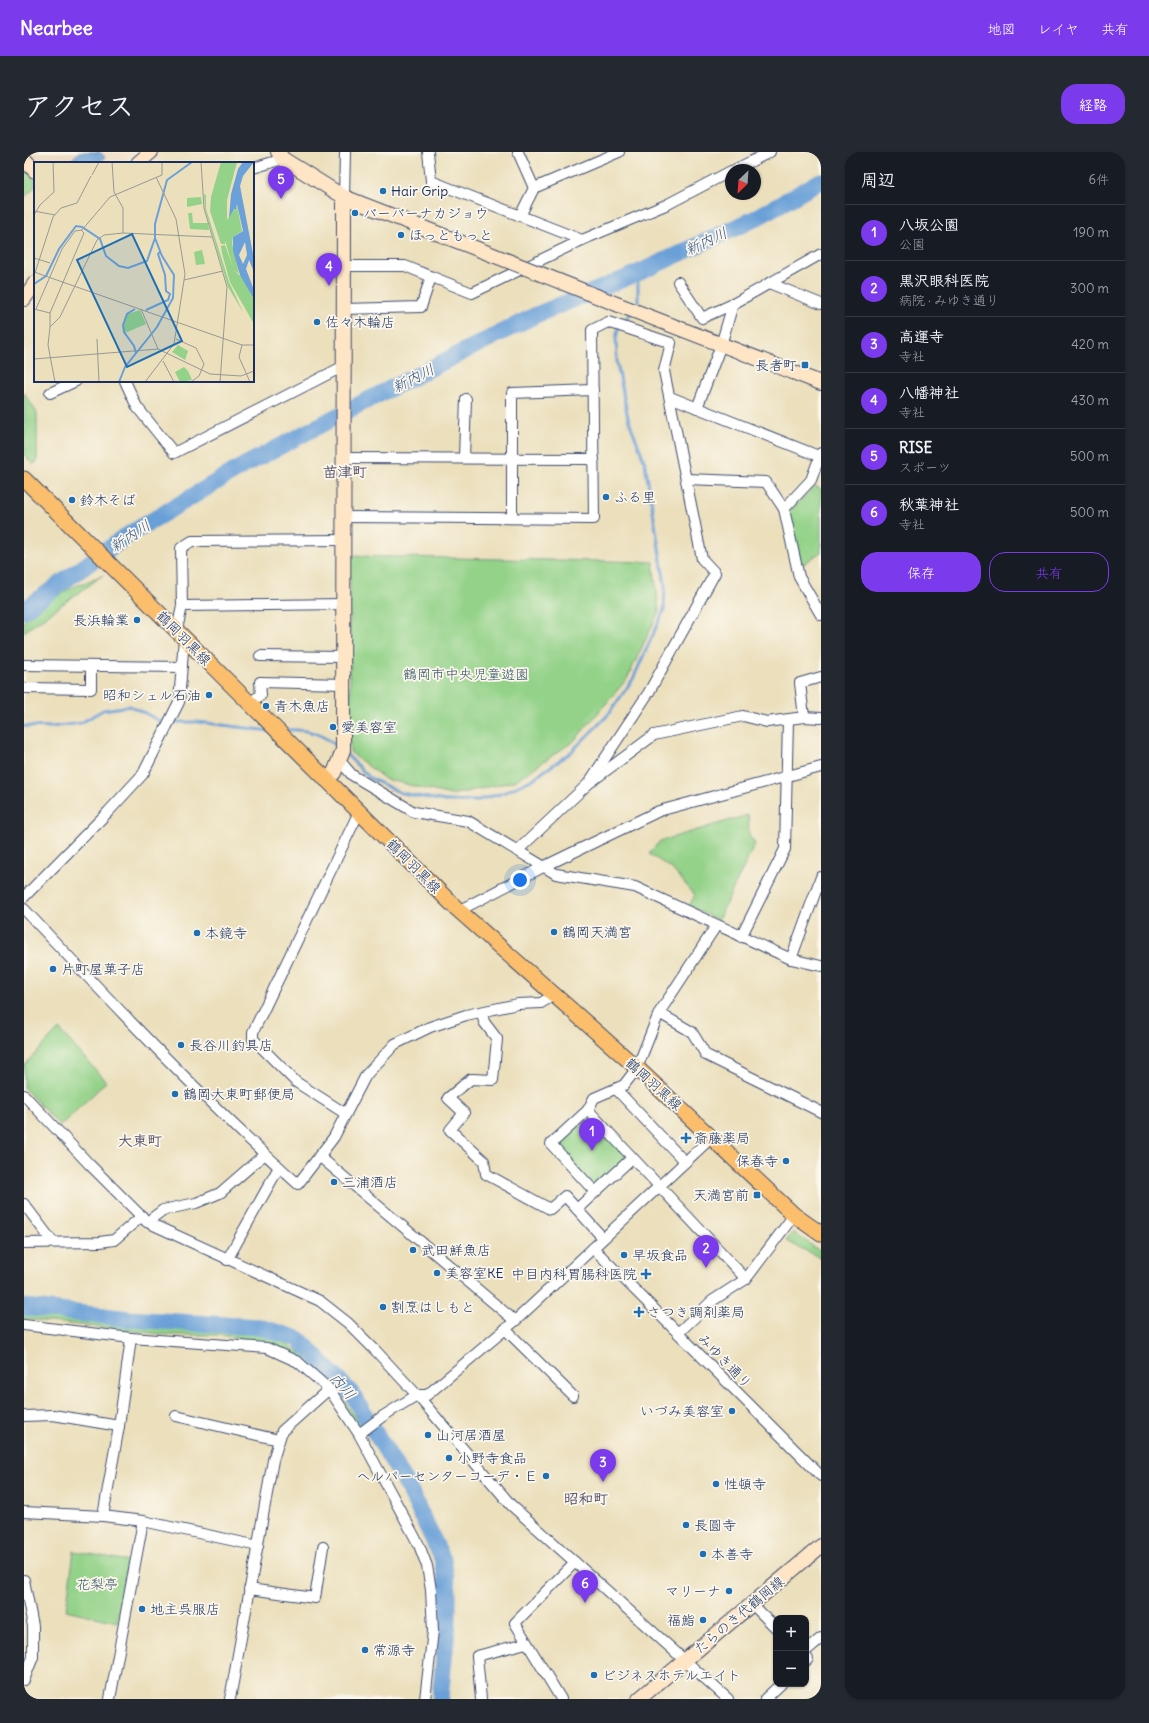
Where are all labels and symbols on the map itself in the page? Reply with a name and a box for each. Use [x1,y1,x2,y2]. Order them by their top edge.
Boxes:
inset map [34,162,254,382]
north arrow [725,164,761,200]
pin: 5 [268,166,294,199]
place label: Hair Grip [391,182,448,200]
marker: Hair Grip [378,186,388,196]
place label: バーバーナカジョウ [363,204,489,222]
marker: バーバーナカジョウ [350,208,360,218]
water label: 新内川 [682,223,730,259]
place label: ほっともっと [409,226,493,244]
marker: ほっともっと [396,230,406,240]
pin: 4 [316,253,342,286]
place label: 佐々木輪店 [325,313,395,331]
marker: 佐々木輪店 [312,317,322,327]
place label: 長者町 [755,356,797,374]
water label: 新内川 [389,359,437,397]
marker: 長者町 [800,360,810,370]
district label: 苗津町 [322,462,368,481]
place label: ふる里 [614,488,656,506]
place label: 鈴木そば [80,491,136,509]
marker: ふる里 [601,492,611,502]
marker: 鈴木そば [67,495,77,505]
water label: 新内川 [106,516,154,556]
street label: 鶴岡羽黒線 [153,607,215,669]
place label: 長浜輪業 [73,611,129,629]
marker: 長浜輪業 [132,615,142,625]
park label: 鶴岡市中央児童遊園 [403,665,529,683]
place label: 昭和シェル石油 [103,686,201,704]
marker: 昭和シェル石油 [204,690,214,700]
place label: 青木魚店 [274,697,330,715]
marker: 青木魚店 [261,701,271,711]
place label: 愛美容室 [341,718,397,736]
marker: 愛美容室 [328,722,338,732]
street label: 鶴岡羽黒線 [383,835,445,897]
your location [510,870,530,890]
place label: 鶴岡天満宮 [562,923,632,941]
place label: 本鏡寺 [205,924,247,942]
marker: 鶴岡天満宮 [549,927,559,937]
marker: 本鏡寺 [192,928,202,938]
place label: 片町屋菓子店 [61,960,145,978]
marker: 片町屋菓子店 [48,964,58,974]
place label: 長谷川釣具店 [189,1036,273,1054]
marker: 長谷川釣具店 [176,1040,186,1050]
street label: 鶴岡羽黒線 [622,1054,686,1114]
place label: 鶴岡大東町郵便局 [183,1085,295,1103]
marker: 鶴岡大東町郵便局 [170,1089,180,1099]
pin: 1 [579,1118,605,1151]
place label: 斎藤薬局 [694,1129,750,1147]
district label: 大東町 [117,1131,163,1150]
marker: 斎藤薬局 [681,1133,691,1143]
place label: 保春寺 [736,1152,778,1170]
marker: 保春寺 [781,1156,791,1166]
place label: 三浦酒店 [342,1173,398,1191]
marker: 三浦酒店 [329,1177,339,1187]
place label: 天満宮前 [693,1186,749,1204]
marker: 天満宮前 [752,1190,762,1200]
pin: 2 [693,1235,719,1268]
place label: 武田鮮魚店 [421,1241,491,1259]
marker: 武田鮮魚店 [408,1245,418,1255]
place label: 早坂食品 [632,1246,688,1264]
marker: 早坂食品 [619,1250,629,1260]
place label: 美容室KE [445,1264,504,1282]
place label: 中目内科胃腸科医院 [511,1265,637,1283]
marker: 美容室KE [432,1268,442,1278]
marker: 中目内科胃腸科医院 [640,1268,652,1280]
place label: 割烹はしもと [391,1298,475,1316]
marker: 割烹はしもと [378,1302,388,1312]
place label: さつき調剤薬局 [647,1303,745,1321]
marker: さつき調剤薬局 [634,1307,644,1317]
street label: みゆき通り [694,1330,756,1392]
water label: 内川 [326,1368,360,1404]
place label: いづみ美容室 [640,1402,724,1420]
marker: いづみ美容室 [727,1406,737,1416]
place label: 山河居酒屋 [436,1426,506,1444]
marker: 山河居酒屋 [423,1430,433,1440]
place label: 小野寺食品 [457,1449,527,1467]
pin: 3 [590,1449,616,1482]
marker: 小野寺食品 [444,1453,454,1463]
place label: ヘルパーセンターコーデ・Ｅ [357,1467,538,1485]
marker: ヘルパーセンターコーデ・Ｅ [541,1471,551,1481]
place label: 性頓寺 [724,1475,766,1493]
marker: 性頓寺 [711,1479,721,1489]
district label: 昭和町 [563,1489,609,1508]
place label: 長圓寺 [694,1516,736,1534]
marker: 長圓寺 [681,1520,691,1530]
place label: 本善寺 [711,1545,753,1563]
marker: 本善寺 [698,1549,708,1559]
pin: 6 [572,1570,598,1603]
street label: たらのき代鶴岡線 [690,1572,788,1658]
park label: 花梨亭 [76,1575,118,1593]
place label: マリーナ [665,1582,721,1600]
marker: マリーナ [724,1586,734,1596]
place label: 地主呉服店 [150,1600,220,1618]
marker: 地主呉服店 [137,1604,147,1614]
place label: 福鮨 [667,1611,695,1629]
marker: 福鮨 [698,1615,708,1625]
place label: 常源寺 [373,1641,415,1659]
marker: 常源寺 [360,1645,370,1655]
place label: ビジネスホテルエイト [602,1666,741,1684]
marker: ビジネスホテルエイト [589,1670,599,1680]

